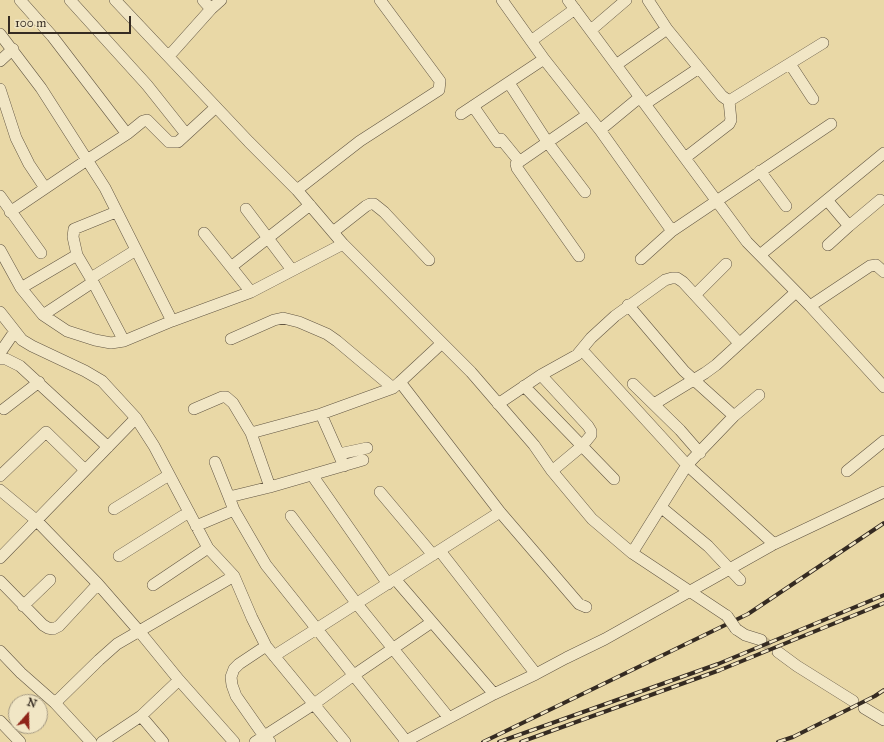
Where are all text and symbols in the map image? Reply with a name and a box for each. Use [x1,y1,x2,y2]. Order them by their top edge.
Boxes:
scale bar [10,8,133,34]
text: 100 m [15,16,46,30]
north arrow [8,694,48,734]
text: N [25,695,39,711]

